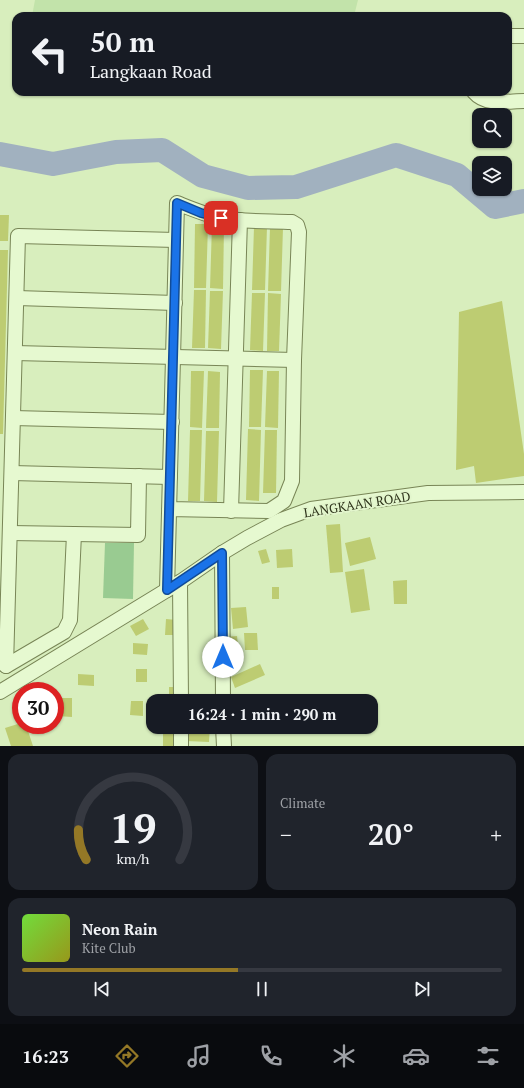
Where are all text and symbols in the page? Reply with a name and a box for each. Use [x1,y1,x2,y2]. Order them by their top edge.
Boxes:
text: 50 m [90,23,155,60]
icon: left [24,28,76,80]
text: Langkaan Road [90,59,212,83]
map controls [472,108,512,196]
button: search [472,108,512,148]
button: layers [472,156,512,196]
pin [204,201,238,235]
icon: arrive [210,207,232,229]
street label: LANGKAAN ROAD [302,487,412,521]
position arrow [202,636,244,678]
speed limit sign: 30 [12,682,64,734]
text: 16:24 · 1 min · 290 m [188,704,336,724]
text: Climate [280,794,325,812]
text: 19 [109,800,157,855]
text: 20° [368,814,414,854]
text: − [280,820,292,849]
text: + [490,820,502,849]
text: km/h [117,849,150,868]
text: Neon Rain [82,919,158,939]
text: Kite Club [82,939,136,957]
icon: previous [91,978,113,1000]
icon: pause [251,978,273,1000]
icon: next [411,978,433,1000]
icon: directions [113,1042,141,1070]
icon: music [185,1042,213,1070]
icon: phone [257,1042,285,1070]
icon: climate [330,1042,358,1070]
icon: car [402,1042,430,1070]
icon: filters [474,1042,502,1070]
text: 16:23 [22,1044,69,1068]

